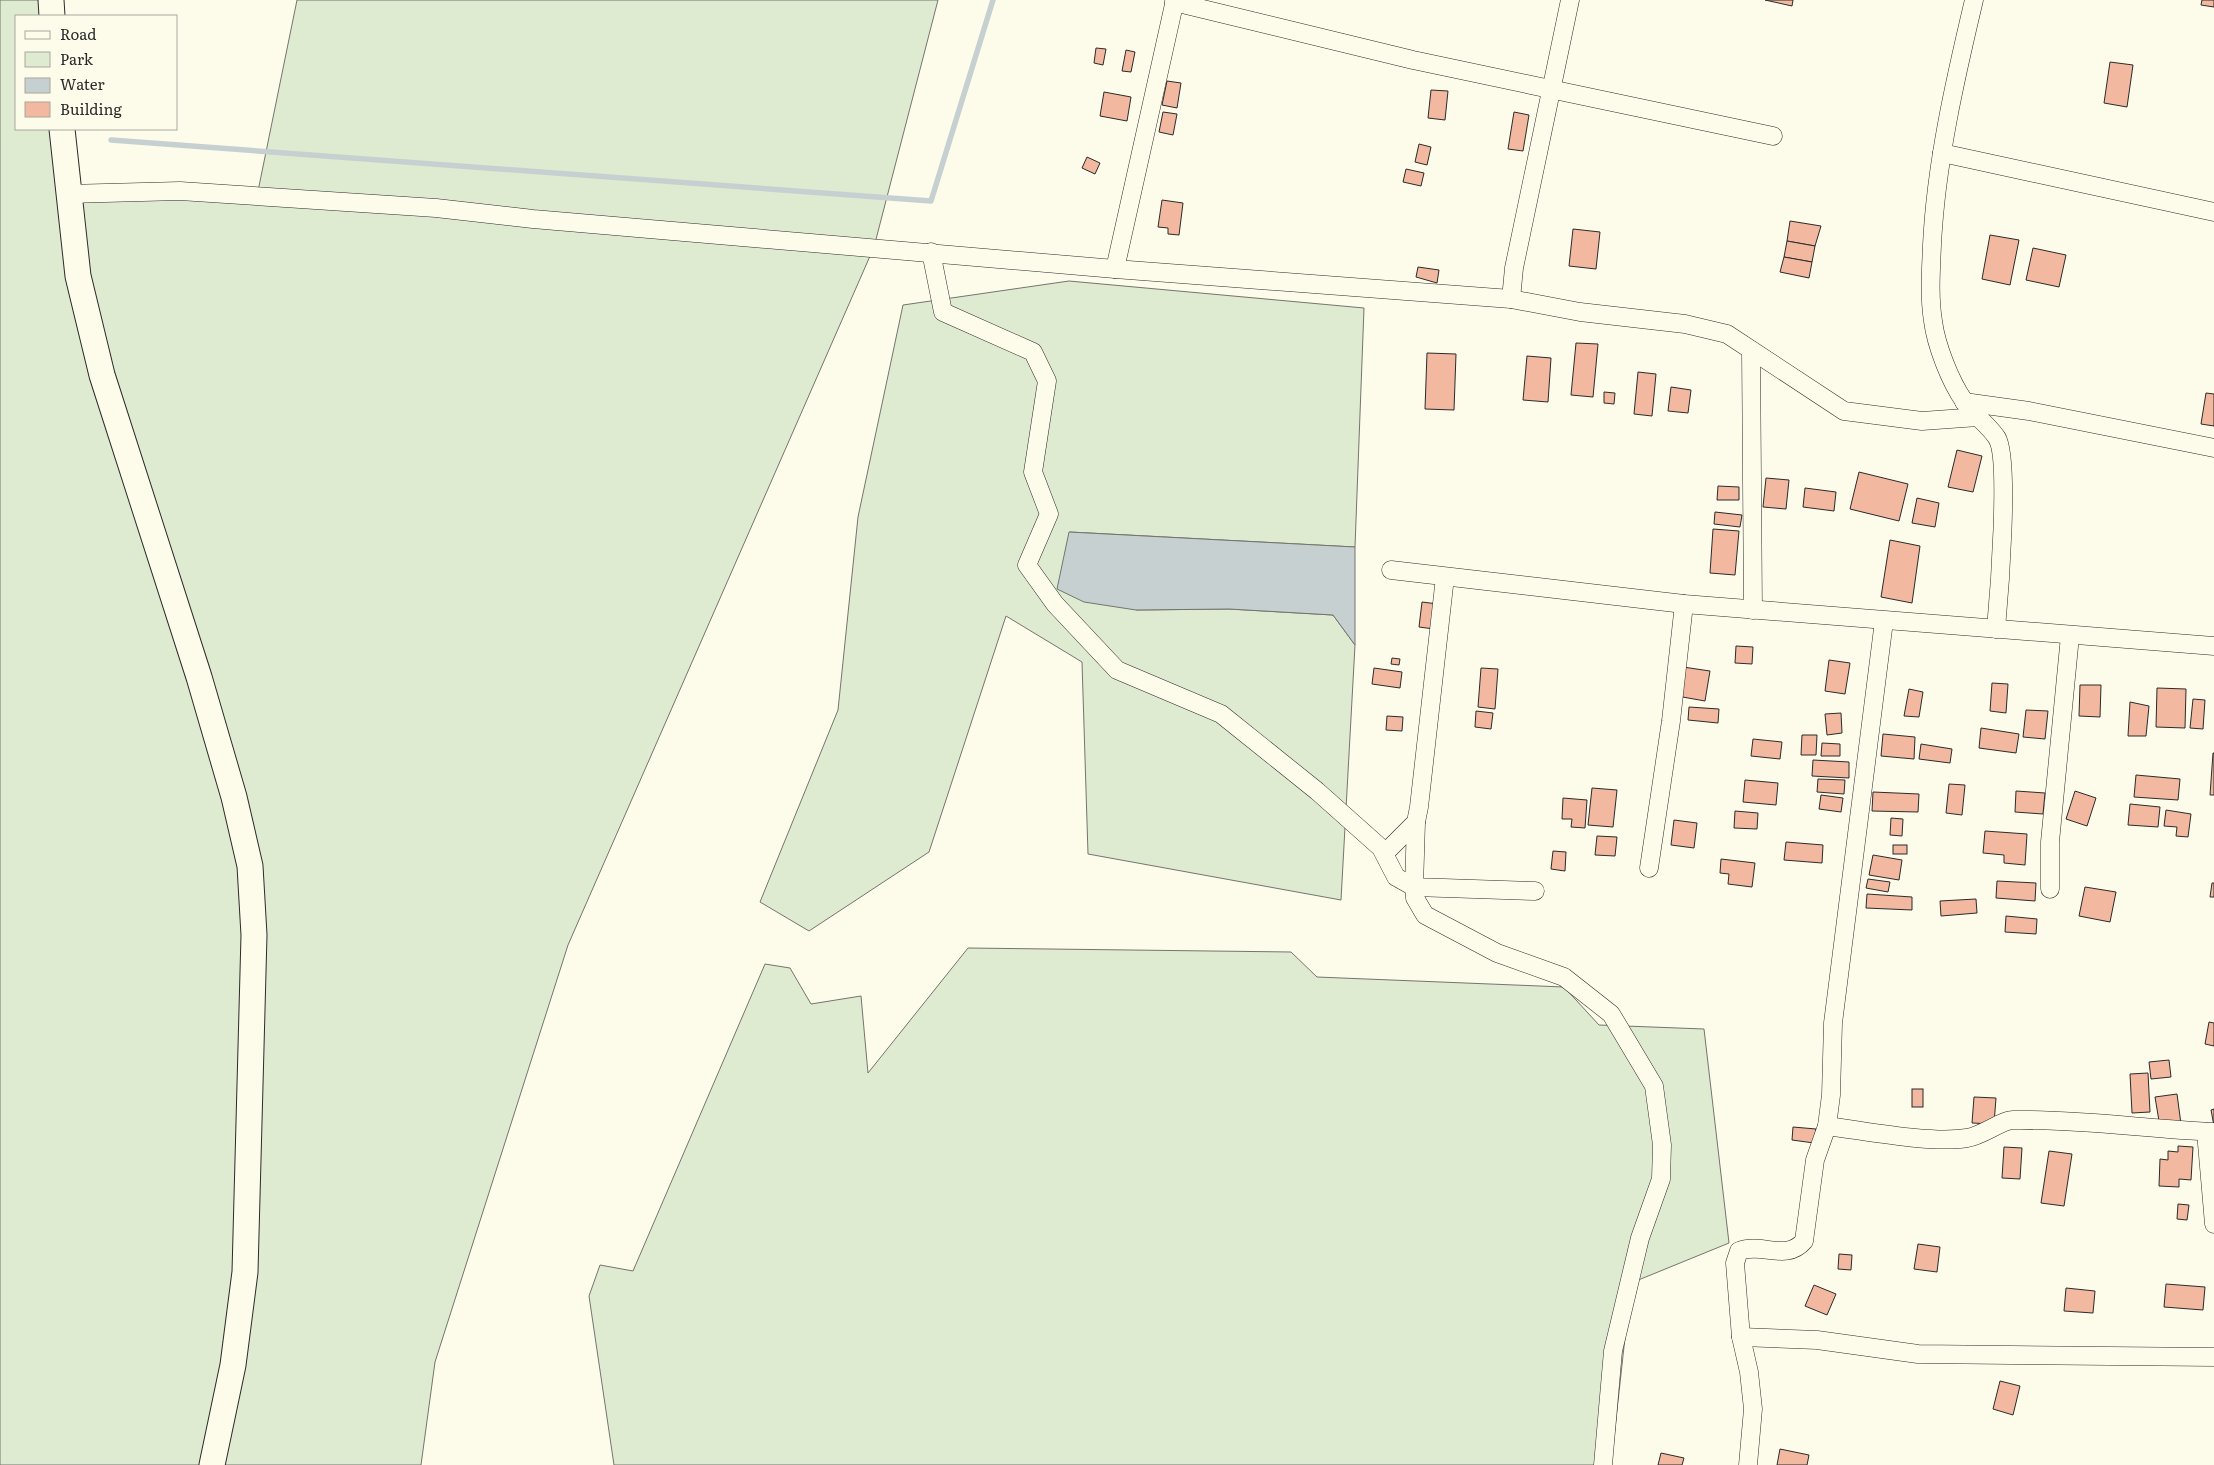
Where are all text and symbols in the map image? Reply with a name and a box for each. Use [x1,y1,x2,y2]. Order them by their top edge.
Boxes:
legend [15,15,178,130]
text: Road [60,22,96,45]
text: Park [60,47,94,70]
text: Water [60,72,105,95]
text: Building [60,97,122,120]

